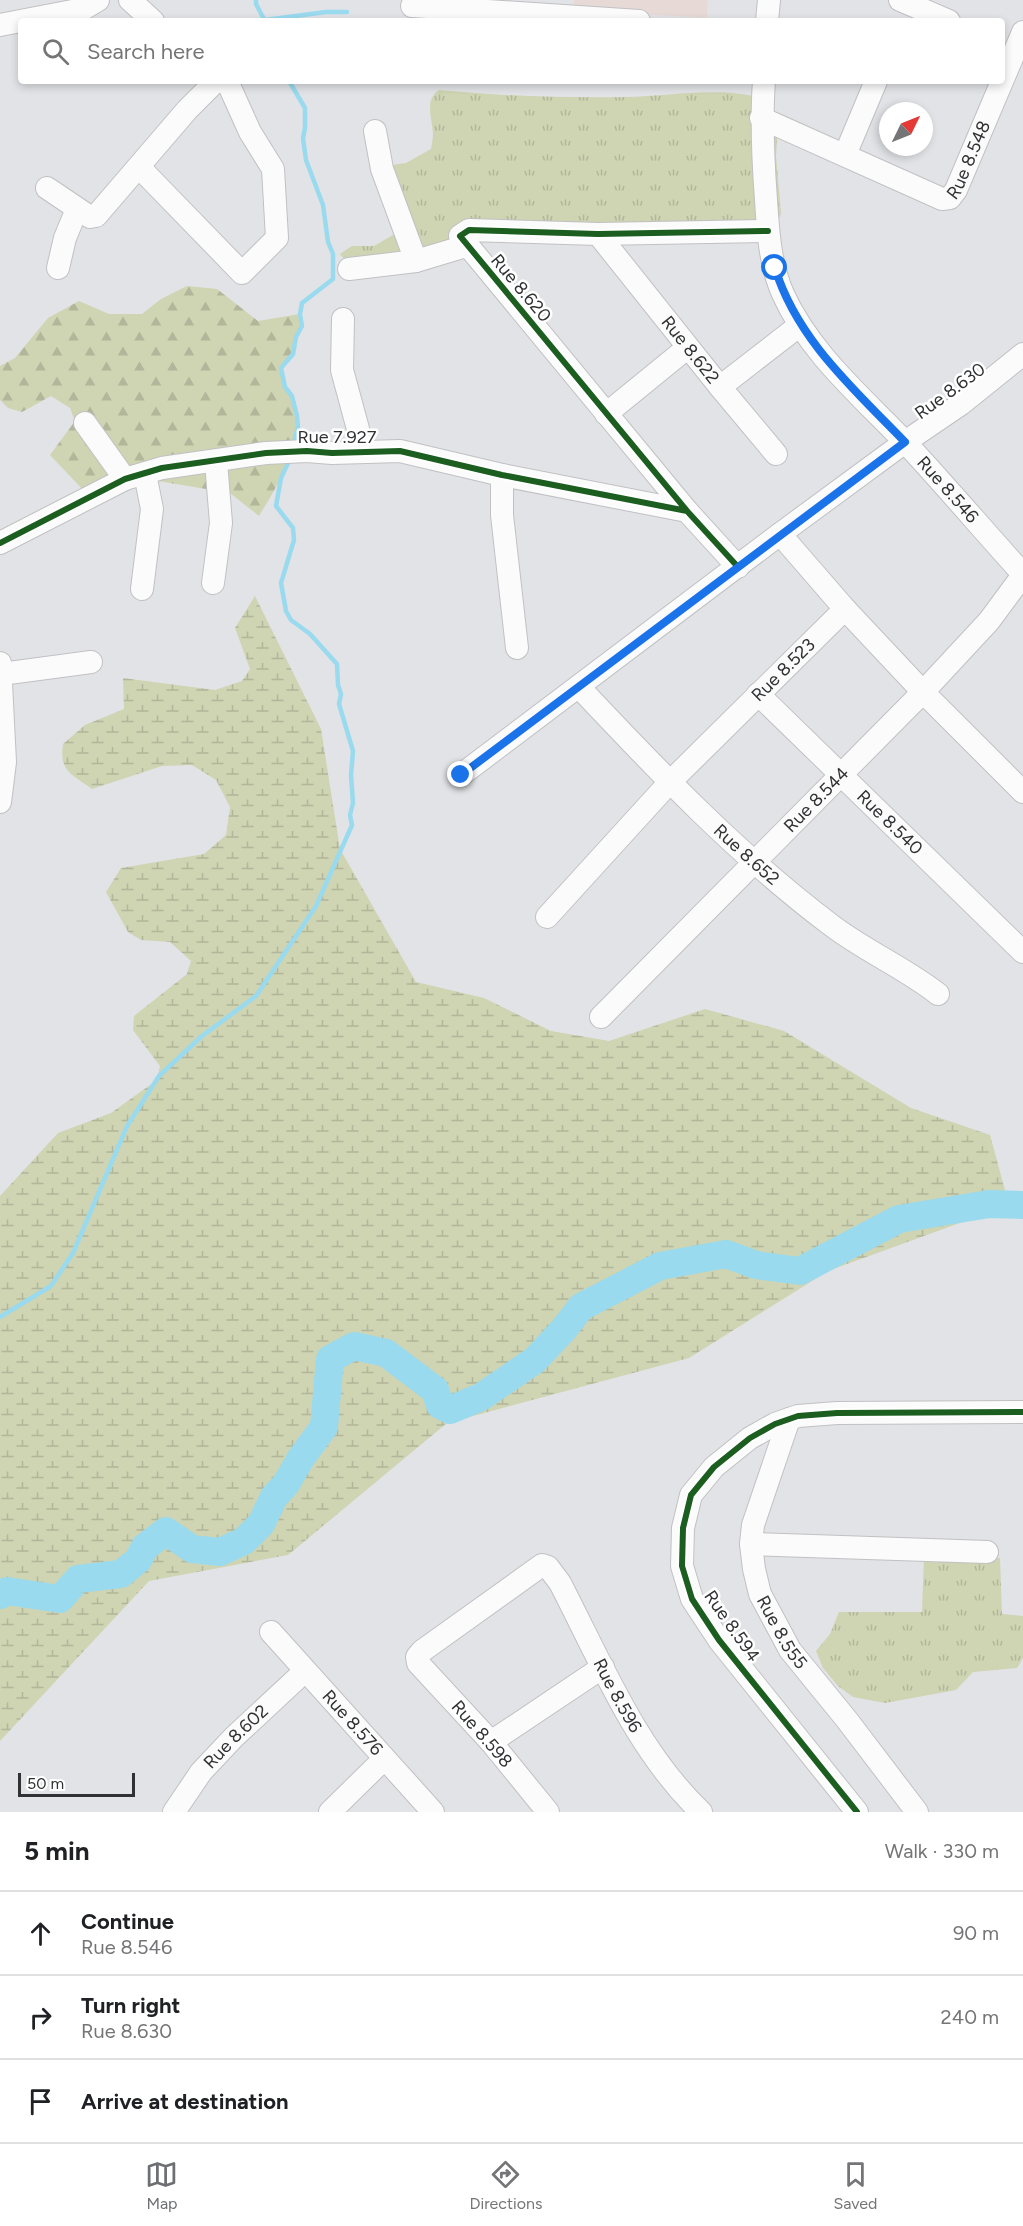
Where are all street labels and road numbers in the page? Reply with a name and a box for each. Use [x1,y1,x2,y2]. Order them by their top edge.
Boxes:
street label: Rue 8.548 [942,117,995,204]
street label: Rue 8.620 [486,249,556,327]
street label: Rue 8.622 [656,311,724,388]
street label: Rue 8.630 [910,358,990,424]
street label: Rue 7.927 [298,426,377,448]
street label: Rue 8.546 [912,452,983,528]
street label: Rue 8.523 [747,634,820,706]
street label: Rue 8.544 [779,762,853,837]
street label: Rue 8.540 [852,785,927,859]
street label: Rue 8.652 [709,819,784,890]
street label: Rue 8.594 [699,1586,765,1666]
street label: Rue 8.555 [752,1592,812,1673]
street label: Rue 8.596 [588,1655,647,1737]
street label: Rue 8.576 [317,1685,388,1760]
street label: Rue 8.598 [447,1696,517,1772]
street label: Rue 8.602 [199,1700,273,1773]

